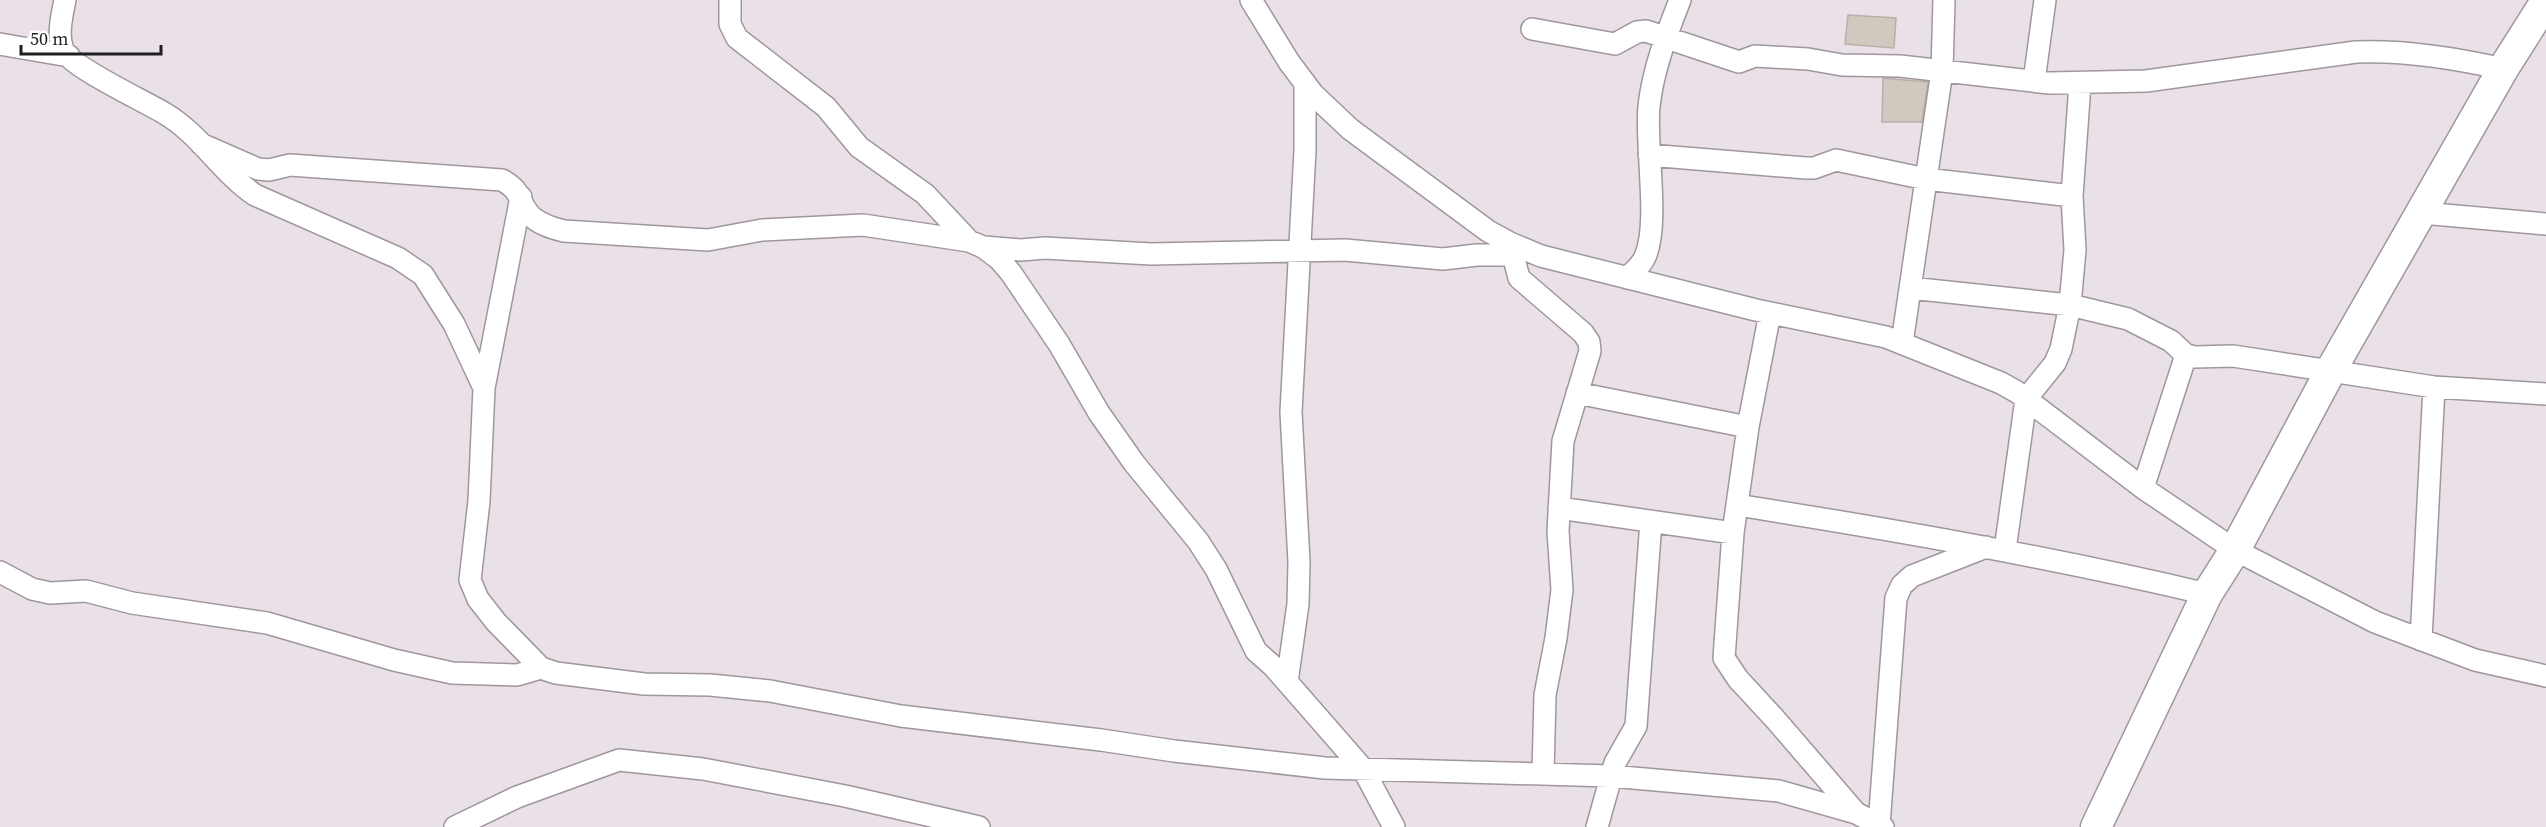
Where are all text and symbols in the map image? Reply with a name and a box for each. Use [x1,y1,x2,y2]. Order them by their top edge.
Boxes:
scale bar [21,18,160,56]
text: 50 m [30,26,68,51]

